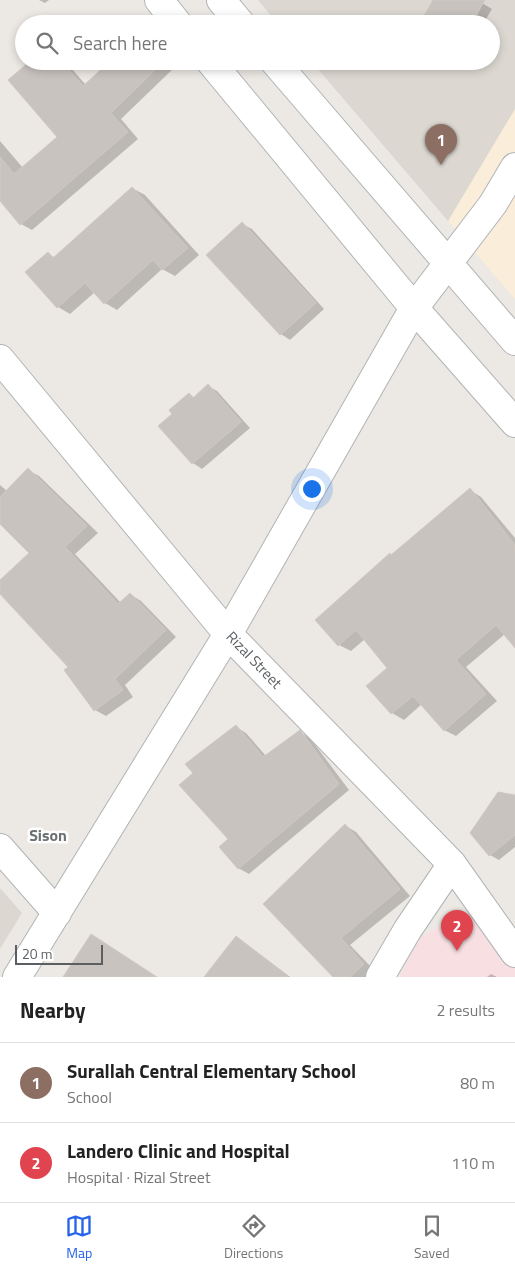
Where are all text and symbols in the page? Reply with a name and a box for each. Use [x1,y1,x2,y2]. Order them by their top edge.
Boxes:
search box [15,15,500,70]
text: Search here [73,28,167,57]
icon: search [33,29,61,57]
pin: 1 [425,124,457,165]
your location [299,476,325,502]
street label: Rizal Street [221,626,288,694]
district label: Sison [29,823,67,847]
pin: 2 [441,910,473,951]
scale bar [15,942,102,965]
text: 20 m [22,943,52,964]
text: Nearby [20,994,85,1026]
text: 2 results [436,998,495,1022]
text: Surallah Central Elementary School [67,1056,356,1085]
text: 1 [32,1071,40,1095]
text: 80 m [460,1071,495,1095]
text: School [67,1085,112,1109]
text: Landero Clinic and Hospital [67,1136,290,1165]
text: 2 [32,1151,40,1175]
text: 110 m [451,1151,495,1175]
text: Hospital · Rizal Street [67,1165,211,1189]
tab: Map [65,1212,93,1263]
tab: Directions [224,1212,283,1263]
tab: Saved [414,1212,450,1263]

